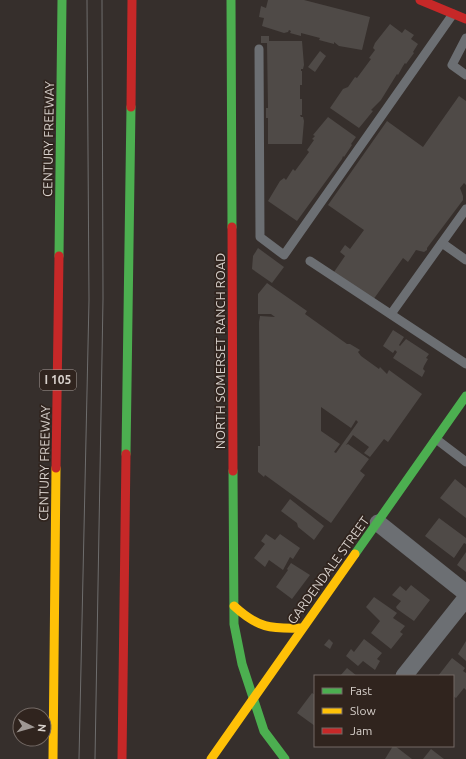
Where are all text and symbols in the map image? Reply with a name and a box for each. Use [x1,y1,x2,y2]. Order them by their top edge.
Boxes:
street label: CENTURY FREEWAY [40,81,56,197]
street label: NORTH SOMERSET RANCH ROAD [213,253,227,449]
road number: I 105 [40,370,76,390]
street label: CENTURY FREEWAY [36,405,52,521]
street label: GARDENDALE STREET [284,514,372,626]
legend [314,675,454,747]
text: Fast [350,684,372,697]
text: Slow [350,704,376,717]
north arrow [12,707,52,747]
text: N [36,723,48,733]
text: Jam [350,724,372,737]

